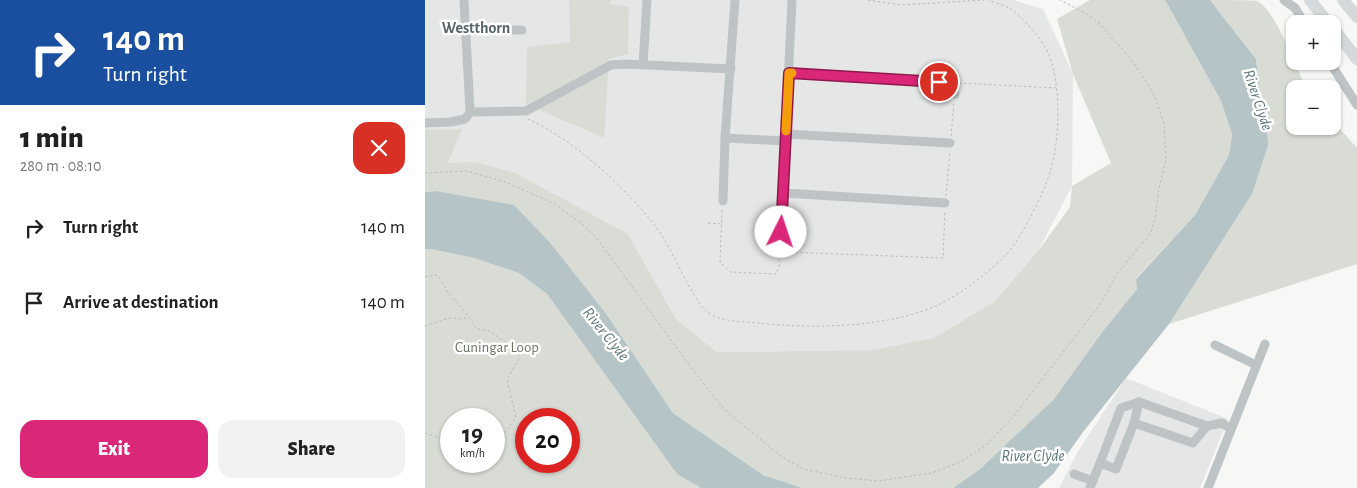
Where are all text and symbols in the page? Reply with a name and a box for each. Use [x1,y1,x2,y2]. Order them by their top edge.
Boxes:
map controls [1286,15,1341,135]
button: + [1286,15,1341,70]
icon: right [20,20,85,85]
district label: Westthorn [442,20,510,36]
text: 140 m [103,22,185,57]
pin [918,61,960,103]
text: Turn right [103,63,187,85]
water label: River Clyde [1241,67,1275,133]
icon: arrive [925,68,953,96]
button: − [1286,80,1341,135]
button: close [353,122,405,174]
text: 1 min [20,123,84,153]
text: 280 m · 08:10 [20,158,101,174]
position arrow [754,205,806,257]
icon: right [20,214,48,242]
text: Turn right [63,218,138,237]
text: 140 m [361,218,405,237]
icon: arrive [20,289,48,317]
text: Arrive at destination [63,293,219,312]
text: 140 m [361,293,405,312]
water label: River Clyde [580,304,632,364]
park label: Cuningar Loop [455,340,539,355]
speed limit sign: 20 [515,408,580,473]
button: Exit [20,420,208,478]
button: Share [218,420,405,478]
text: 19 [462,422,483,447]
text: km/h [460,447,485,459]
water label: River Clyde [1001,448,1065,464]

